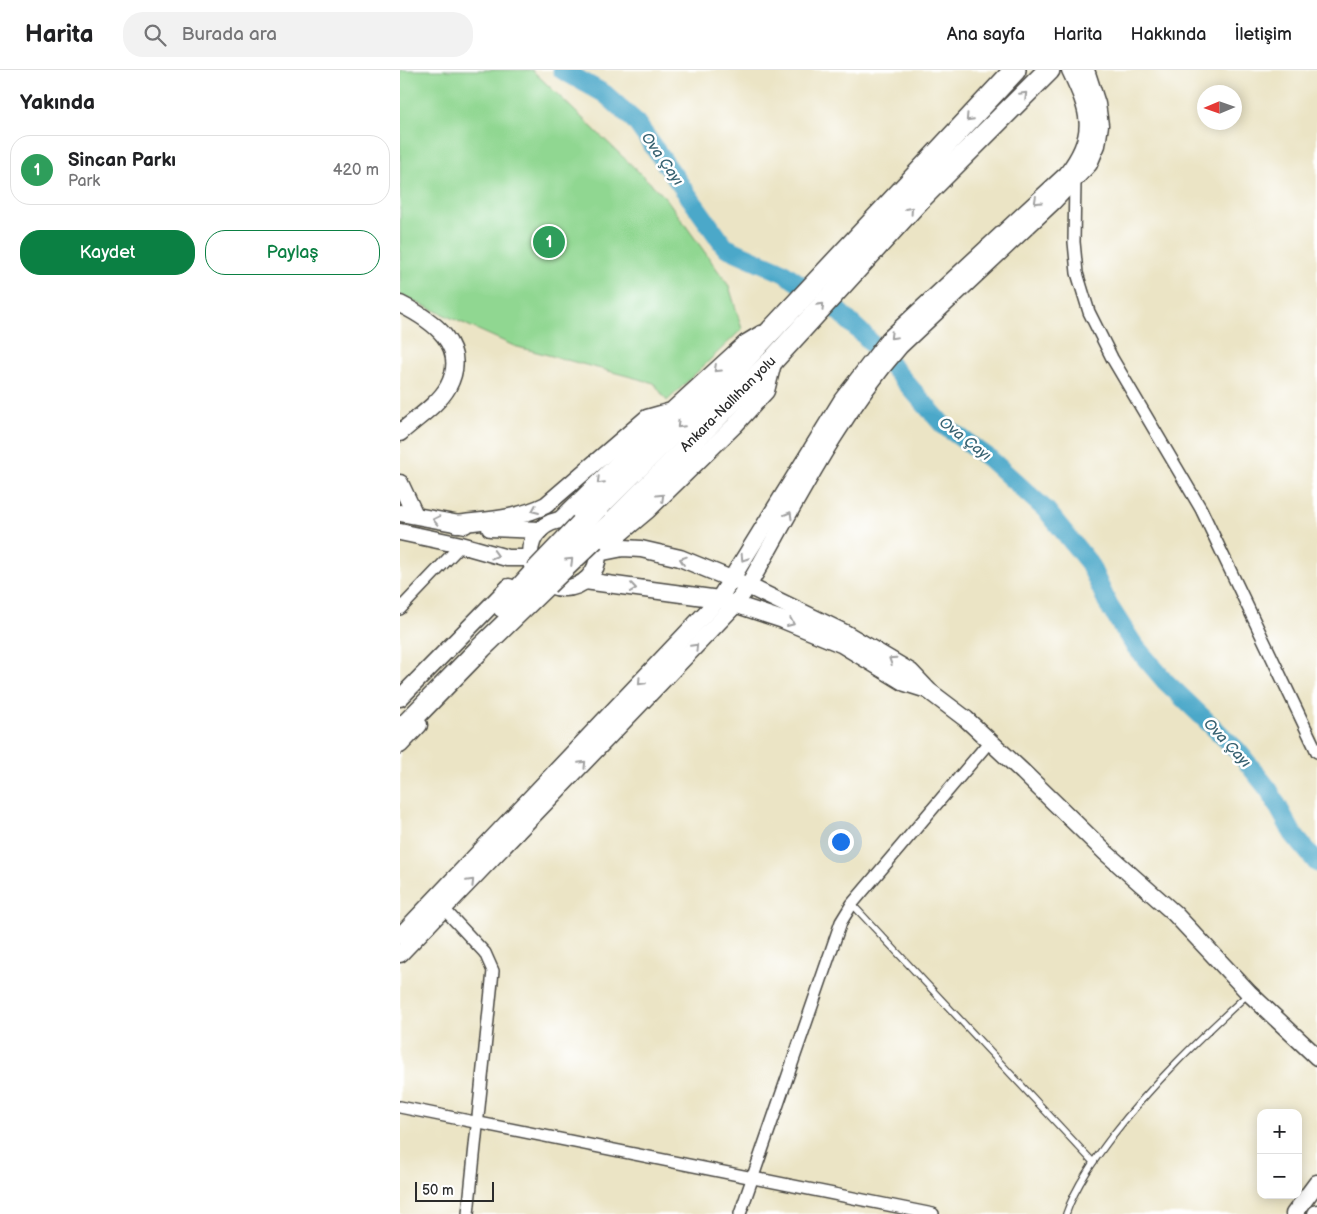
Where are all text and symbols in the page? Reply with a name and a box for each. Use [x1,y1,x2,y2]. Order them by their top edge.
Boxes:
search box [123,12,473,57]
text: Harita [25,20,93,49]
icon: search [141,21,169,49]
text: Burada ara [181,23,277,46]
text: Ana sayfa [947,24,1025,45]
text: Harita [1053,24,1102,45]
text: Hakkında [1130,24,1206,45]
text: İletişim [1234,24,1292,45]
north arrow [1197,85,1242,130]
text: Yakında [20,90,95,115]
one-way arrow [1019,91,1028,100]
one-way arrow [966,113,975,122]
water label: Ova Çayı [637,129,687,190]
text: Sincan Parkı [68,149,176,172]
text: 1 [34,161,40,180]
text: 420 m [333,161,379,180]
text: Park [68,172,100,191]
one-way arrow [1033,195,1042,204]
one-way arrow [904,206,913,215]
pin: 1 [533,223,565,261]
button: Kaydet [20,230,195,275]
button: Paylaş [205,230,380,275]
one-way arrow [816,303,825,312]
one-way arrow [890,330,899,339]
street label: Ankara-Nallıhan yolu [677,353,779,455]
one-way arrow [714,363,723,372]
water label: Ova Çayı [935,413,995,465]
one-way arrow [677,419,686,428]
one-way arrow [597,476,606,485]
one-way arrow [655,494,664,503]
one-way arrow [531,503,540,514]
one-way arrow [782,511,792,520]
one-way arrow [431,515,440,526]
one-way arrow [490,549,499,559]
one-way arrow [741,552,751,561]
one-way arrow [679,555,688,565]
one-way arrow [565,558,574,567]
one-way arrow [629,582,637,592]
one-way arrow [786,617,795,628]
one-way arrow [689,643,698,652]
one-way arrow [889,657,898,666]
one-way arrow [638,676,647,685]
water label: Ova Çayı [1199,714,1255,772]
one-way arrow [577,761,586,770]
your location [828,829,854,855]
one-way arrow [465,879,474,888]
map controls [1257,1109,1302,1199]
button: + [1257,1109,1302,1154]
button: − [1257,1154,1302,1199]
scale bar [415,1179,494,1202]
text: 50 m [422,1182,454,1199]

